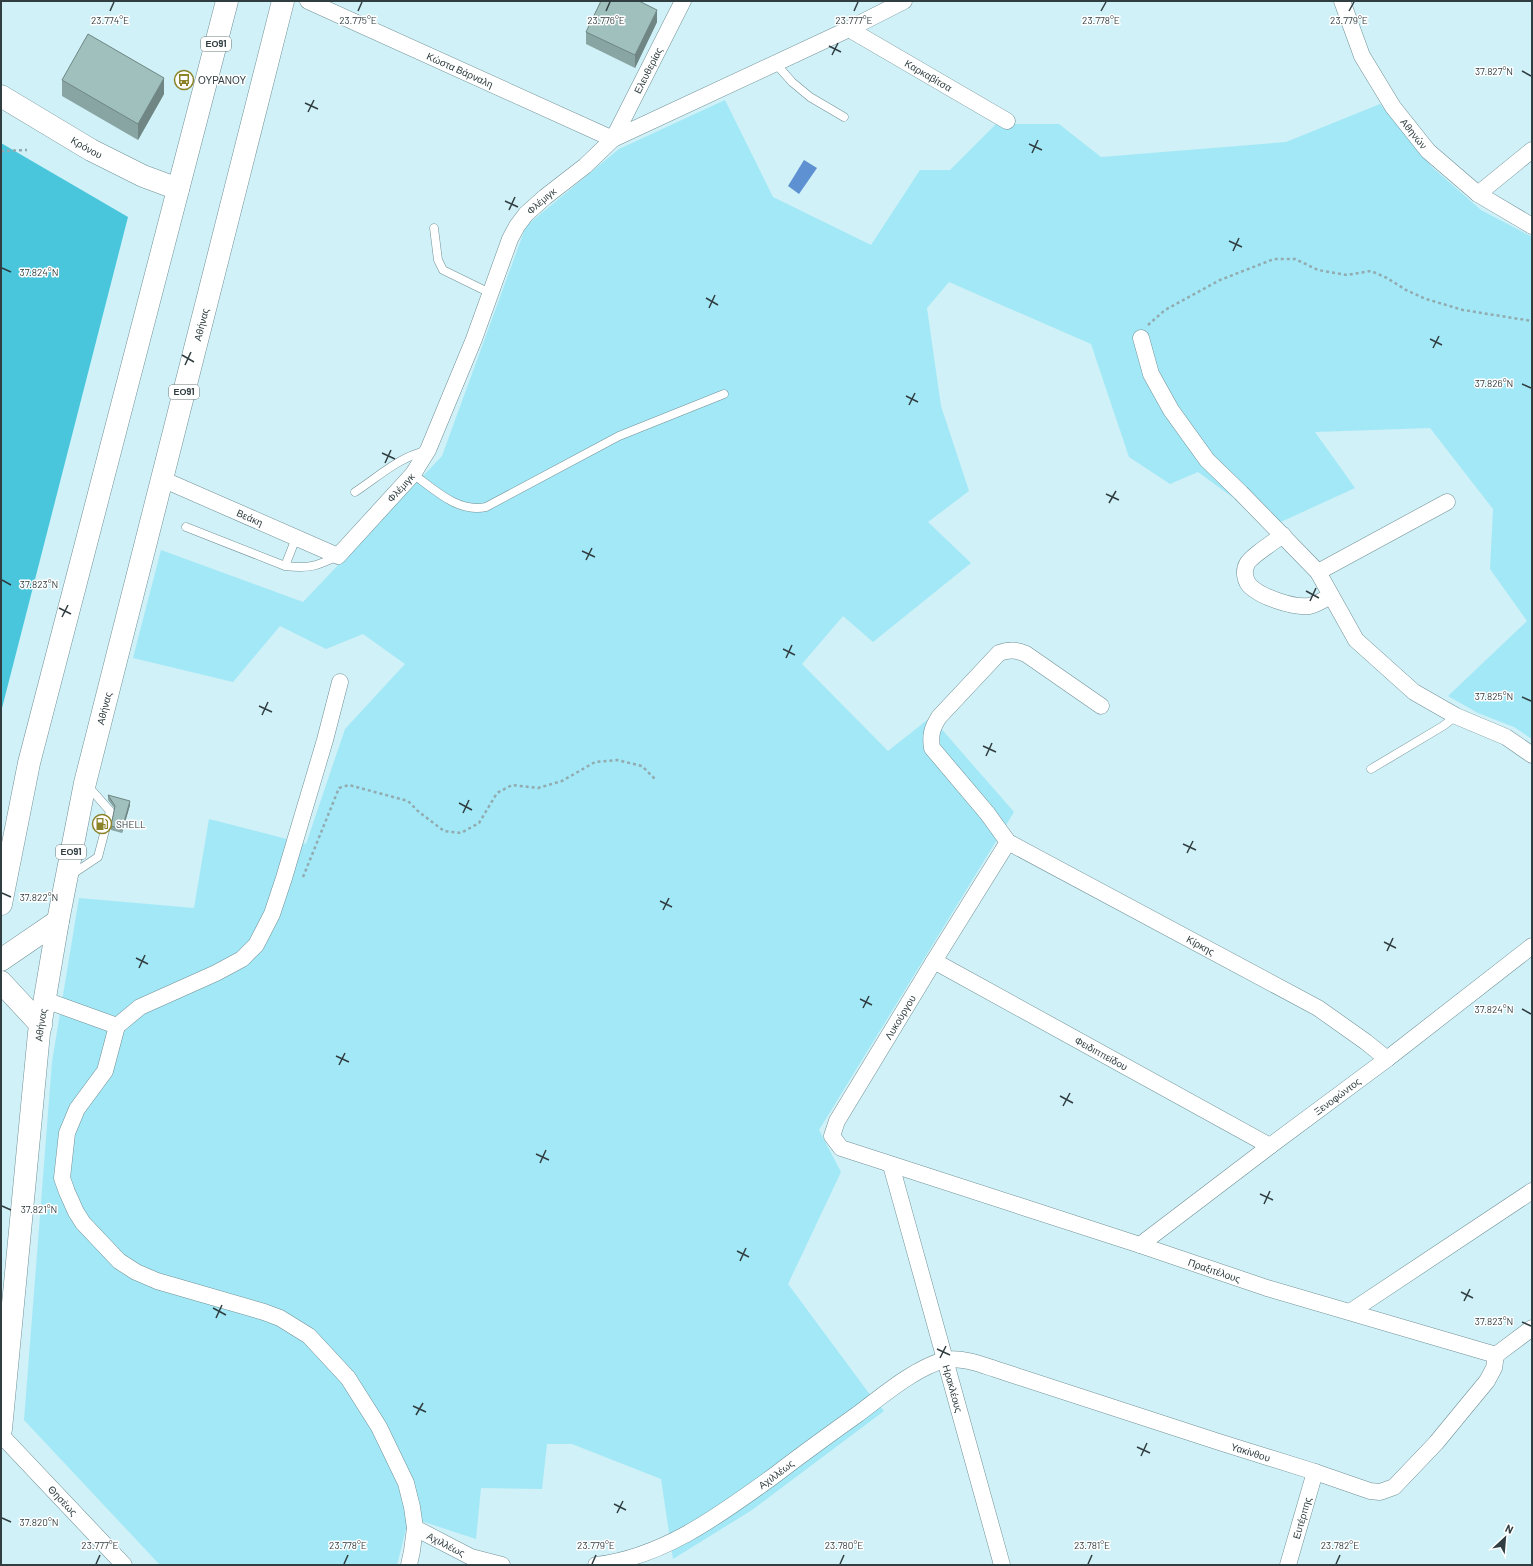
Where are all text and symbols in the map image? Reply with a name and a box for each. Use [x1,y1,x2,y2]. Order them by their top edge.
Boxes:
text: 23.774°E [91,14,129,26]
text: 23.775°E [339,14,377,26]
text: 23.776°E [587,14,625,26]
text: 23.777°E [835,14,873,26]
text: 23.778°E [1082,14,1120,26]
text: 23.779°E [1330,14,1368,26]
road number: ΕΟ91 [201,37,231,51]
street label: Ελευθερίας [631,45,665,95]
street label: Κώστα Βάρναλη [425,50,495,90]
street label: Καρκαβίτσα [903,57,954,94]
text: 37.827°N [1475,65,1513,77]
bus stop icon: ΟΥΡΑΝΟΥ [173,69,195,91]
place label: ΟΥΡΑΝΟΥ [198,74,246,86]
street label: Αθηνών [1398,116,1430,151]
street label: Κρόνου [69,134,104,161]
street label: Φλέμιγκ [524,184,559,217]
text: 37.824°N [20,266,58,278]
street label: Αθήνας [191,307,211,342]
text: 37.826°N [1475,377,1513,389]
road number: ΕΟ91 [169,385,199,399]
street label: Φλέμιγκ [384,470,418,504]
street label: Βεάκη [235,506,265,528]
text: 37.823°N [20,578,58,590]
text: 37.825°N [1475,690,1513,702]
street label: Αθήνας [94,691,114,726]
fuel station icon: SHELL [91,813,113,835]
place label: SHELL [116,818,146,830]
road number: ΕΟ91 [56,845,86,859]
text: 37.822°N [20,891,58,903]
street label: Κίρκης [1185,933,1217,958]
street label: Λυκούργου [882,993,918,1041]
text: 37.824°N [1475,1003,1513,1015]
street label: Αθήνας [32,1007,49,1042]
street label: Φειδιππείδου [1073,1034,1130,1073]
street label: Ξενοφώντος [1311,1075,1363,1117]
text: 37.821°N [21,1203,57,1215]
street label: Πραξιτέλους [1187,1256,1242,1285]
text: 37.823°N [1475,1315,1513,1327]
street label: Ηρακλέους [941,1363,965,1414]
street label: Υακίνθου [1230,1440,1272,1464]
street label: Αχιλλέως [756,1457,796,1491]
street label: Θησέως [46,1483,80,1518]
street label: Ευτέρπης [1290,1495,1313,1540]
text: 37.820°N [20,1516,59,1528]
north arrow [1485,1518,1525,1558]
text: N [1503,1521,1516,1536]
street label: Αχιλλέως [425,1529,467,1559]
text: 23.777°E [81,1539,119,1551]
text: 23.778°E [329,1539,367,1551]
text: 23.779°E [577,1539,615,1551]
text: 23.780°E [825,1539,863,1551]
text: 23.781°E [1074,1539,1110,1551]
text: 23.782°E [1321,1539,1359,1551]

